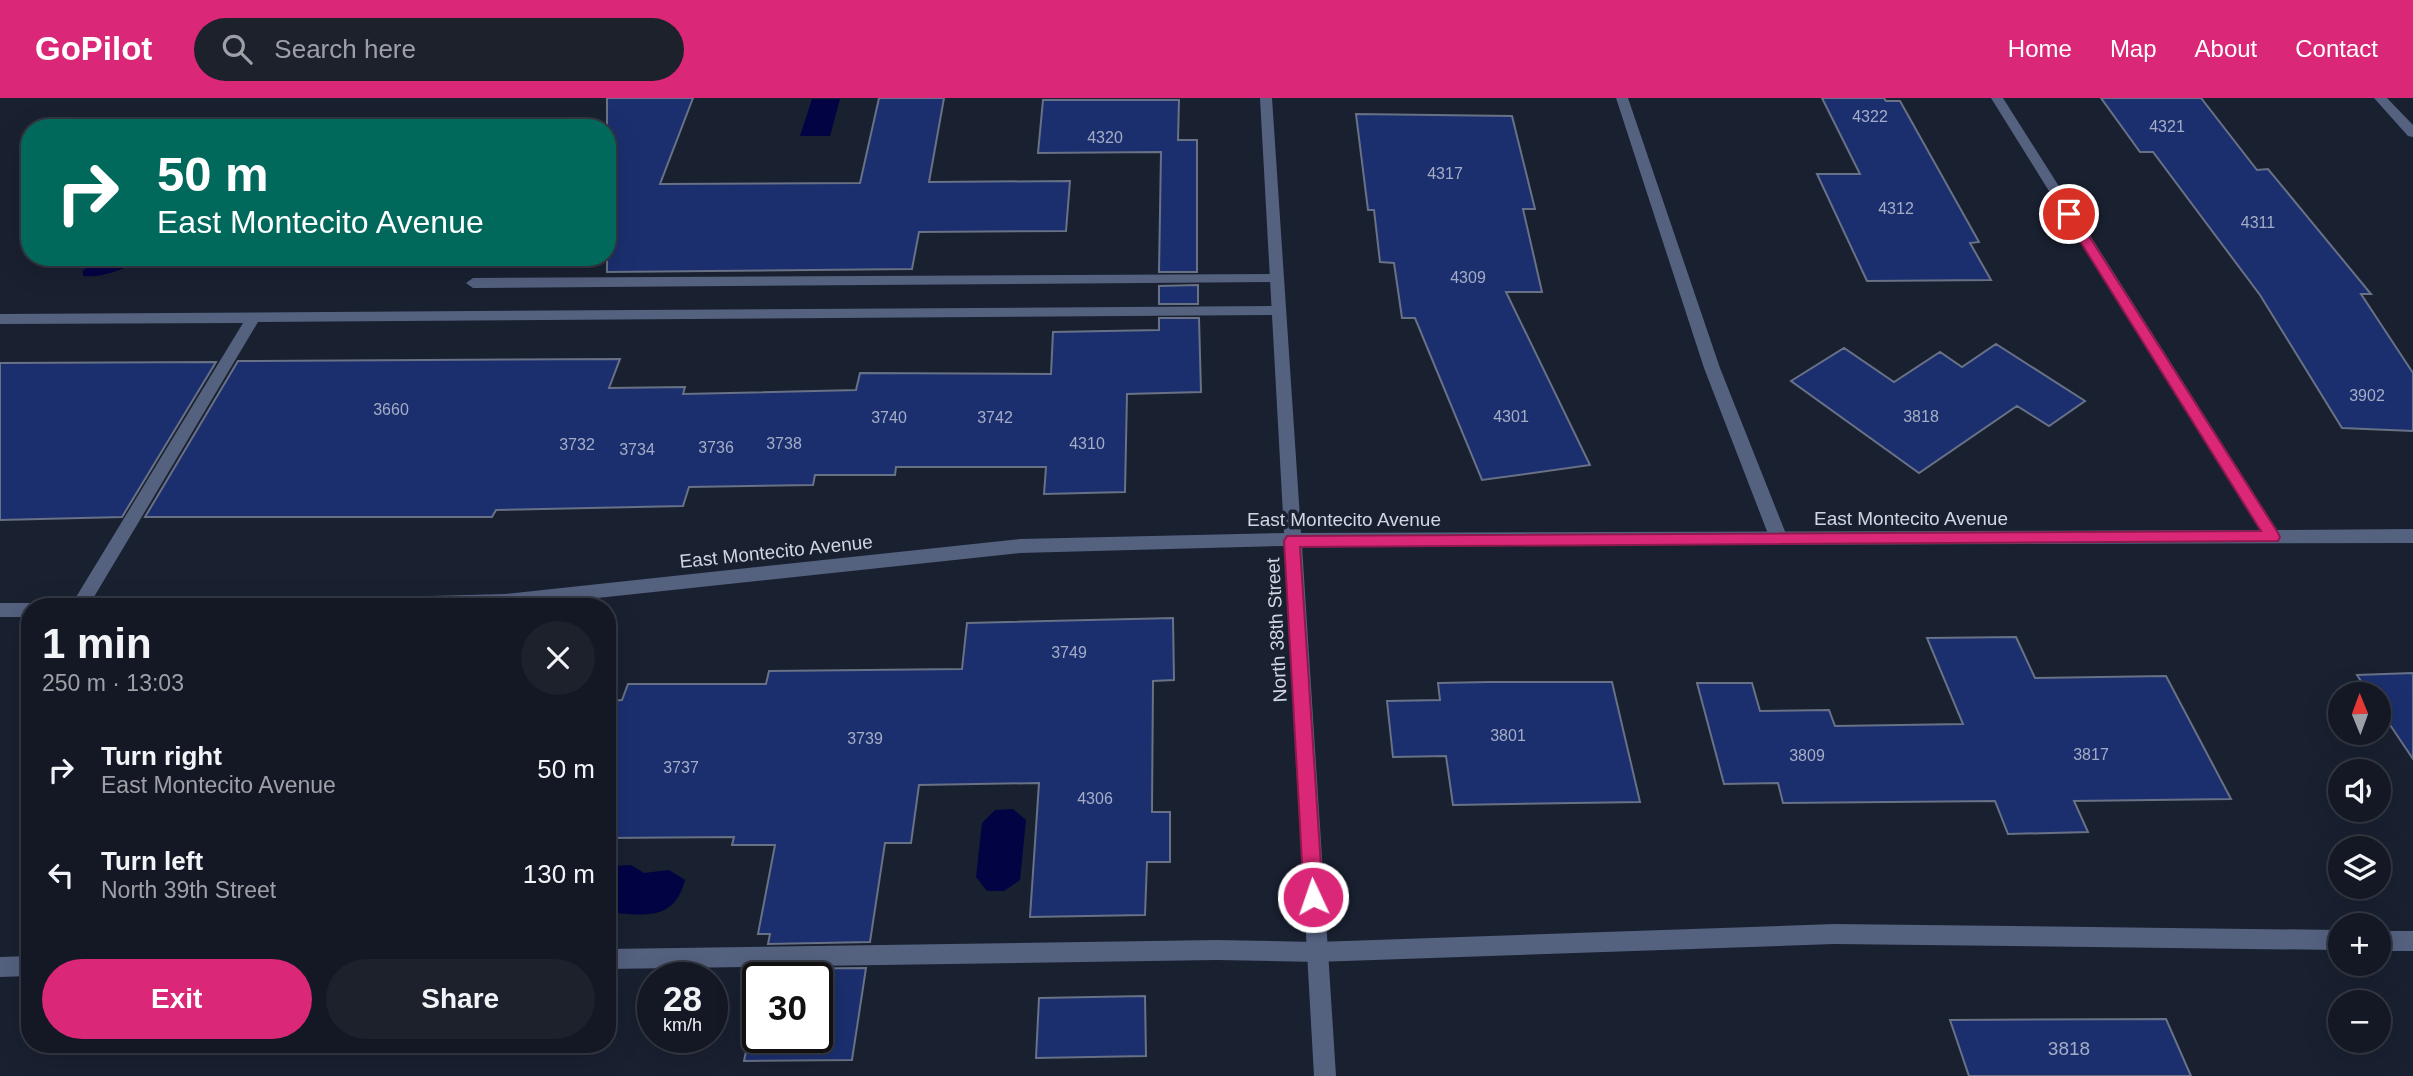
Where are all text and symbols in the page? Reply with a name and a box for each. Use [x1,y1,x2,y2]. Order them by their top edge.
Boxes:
search box [194,18,684,81]
text: GoPilot [35,30,152,67]
icon: search [218,30,256,68]
text: Search here [274,34,416,64]
text: Home [2008,35,2072,62]
text: Map [2110,35,2157,62]
text: About [2195,35,2257,62]
text: Contact [2295,35,2378,62]
house number: 4322 [1852,108,1888,125]
house number: 4321 [2149,118,2185,135]
house number: 4320 [1087,129,1123,146]
icon: right [42,147,133,238]
text: 50 m [157,147,269,201]
house number: 4317 [1427,165,1463,182]
pin [2039,184,2099,244]
icon: arrive [2050,195,2088,233]
house number: 4312 [1878,200,1914,217]
text: East Montecito Avenue [157,204,484,240]
house number: 4311 [2241,214,2275,231]
house number: 4309 [1450,269,1486,286]
house number: 3902 [2349,387,2385,404]
house number: 3660 [373,401,409,418]
house number: 4301 [1493,408,1529,425]
house number: 3818 [1903,408,1939,425]
house number: 3740 [871,409,907,426]
house number: 3742 [977,409,1013,426]
house number: 3738 [766,435,802,452]
house number: 4310 [1069,435,1105,452]
house number: 3732 [559,436,595,453]
house number: 3736 [698,439,734,456]
house number: 3734 [619,441,655,458]
street label: East Montecito Avenue [1814,508,2008,529]
street label: East Montecito Avenue [1247,509,1441,530]
street label: East Montecito Avenue [678,531,874,572]
street label: North 38th Street [1262,556,1291,703]
text: 1 min [42,620,152,667]
button: close [521,621,595,695]
house number: 3749 [1051,644,1087,661]
text: 250 m · 13:03 [42,670,184,696]
north arrow [2328,682,2390,746]
map controls [2328,682,2391,1053]
house number: 3801 [1490,727,1526,744]
house number: 3739 [847,730,883,747]
text: Turn right [101,741,222,771]
house number: 3817 [2073,746,2109,763]
house number: 3809 [1789,747,1825,764]
icon: right [42,751,80,789]
text: 50 m [537,754,595,784]
house number: 3737 [663,759,699,776]
button: sound [2328,759,2391,822]
text: East Montecito Avenue [101,772,336,798]
house number: 4306 [1077,790,1113,807]
button: layers [2328,836,2391,899]
text: Turn left [101,846,203,876]
icon: left [42,856,80,894]
text: 130 m [523,859,595,889]
position arrow [1276,860,1350,934]
text: North 39th Street [101,877,276,903]
button: + [2328,913,2391,976]
button: Exit [42,959,312,1039]
button: Share [326,959,595,1039]
speed limit sign: 30 [742,962,833,1053]
text: 28 [663,979,702,1018]
button: − [2328,990,2391,1053]
text: km/h [663,1015,702,1035]
house number: 3818 [2048,1038,2090,1059]

